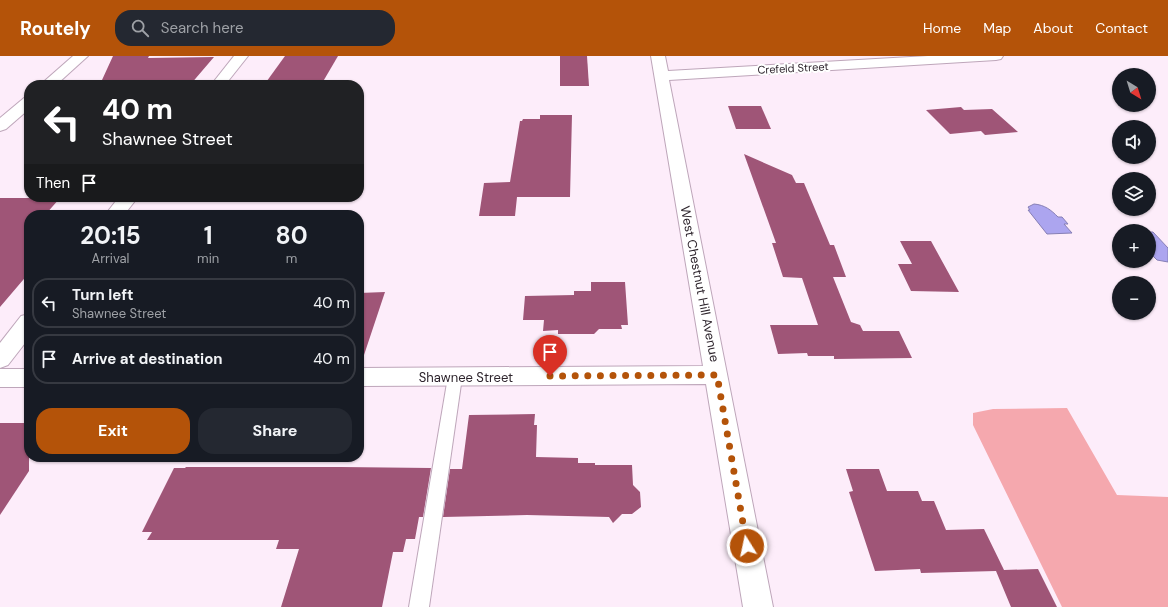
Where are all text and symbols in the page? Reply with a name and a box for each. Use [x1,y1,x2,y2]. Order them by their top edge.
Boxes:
search box [115,10,395,46]
text: Routely [20,16,91,41]
icon: search [129,17,151,39]
text: Search here [161,18,243,38]
text: Home [923,19,961,37]
text: Map [983,19,1011,37]
text: About [1033,19,1073,37]
text: Contact [1095,19,1148,37]
street label: Crefeld Street [757,59,829,77]
north arrow [1112,68,1156,112]
map controls [1112,68,1156,320]
text: 40 m [102,91,173,128]
icon: left [36,96,88,148]
button: sound [1112,120,1156,164]
text: Shawnee Street [102,127,233,151]
icon: arrive [78,172,100,194]
button: layers [1112,172,1156,216]
text: Then [36,173,70,193]
street label: West Chestnut Hill Avenue [677,205,723,363]
text: 20:15 [80,220,141,251]
text: 1 [204,220,213,251]
text: 80 [276,220,308,251]
button: + [1112,224,1156,268]
text: Arrival [92,250,129,267]
text: min [197,250,219,267]
text: m [286,250,297,267]
button: − [1112,276,1156,320]
text: Turn left [72,285,133,305]
icon: left [38,292,60,314]
text: 40 m [313,293,350,313]
text: Shawnee Street [72,305,166,322]
pin [533,335,567,376]
icon: arrive [539,341,561,363]
icon: arrive [38,348,60,370]
text: Arrive at destination [72,349,223,369]
text: 40 m [313,349,350,369]
street label: Shawnee Street [419,369,513,386]
button: Exit [36,408,190,454]
button: Share [198,408,352,454]
position arrow [726,525,768,567]

